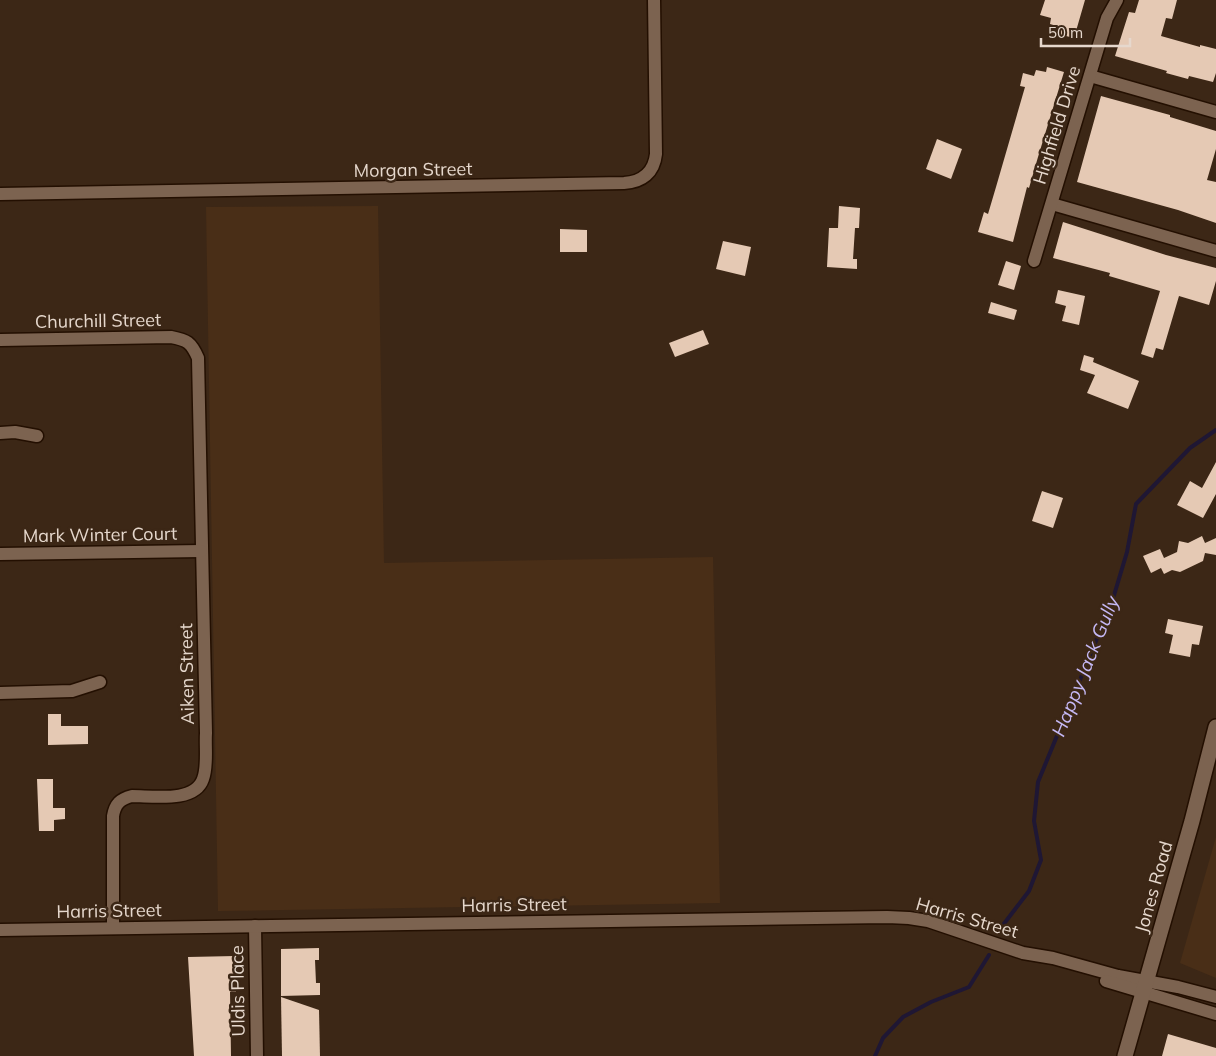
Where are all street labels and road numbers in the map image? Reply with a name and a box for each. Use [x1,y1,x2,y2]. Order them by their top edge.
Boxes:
street label: Highfield Drive [1028,63,1085,187]
street label: Morgan Street [353,157,473,182]
street label: Churchill Street [35,308,161,333]
street label: Mark Winter Court [23,522,177,547]
street label: Aiken Street [174,623,199,725]
street label: Jones Road [1129,838,1178,935]
street label: Harris Street [461,892,567,917]
street label: Harris Street [913,892,1021,943]
street label: Harris Street [56,898,162,923]
street label: Uldis Place [225,945,250,1037]

